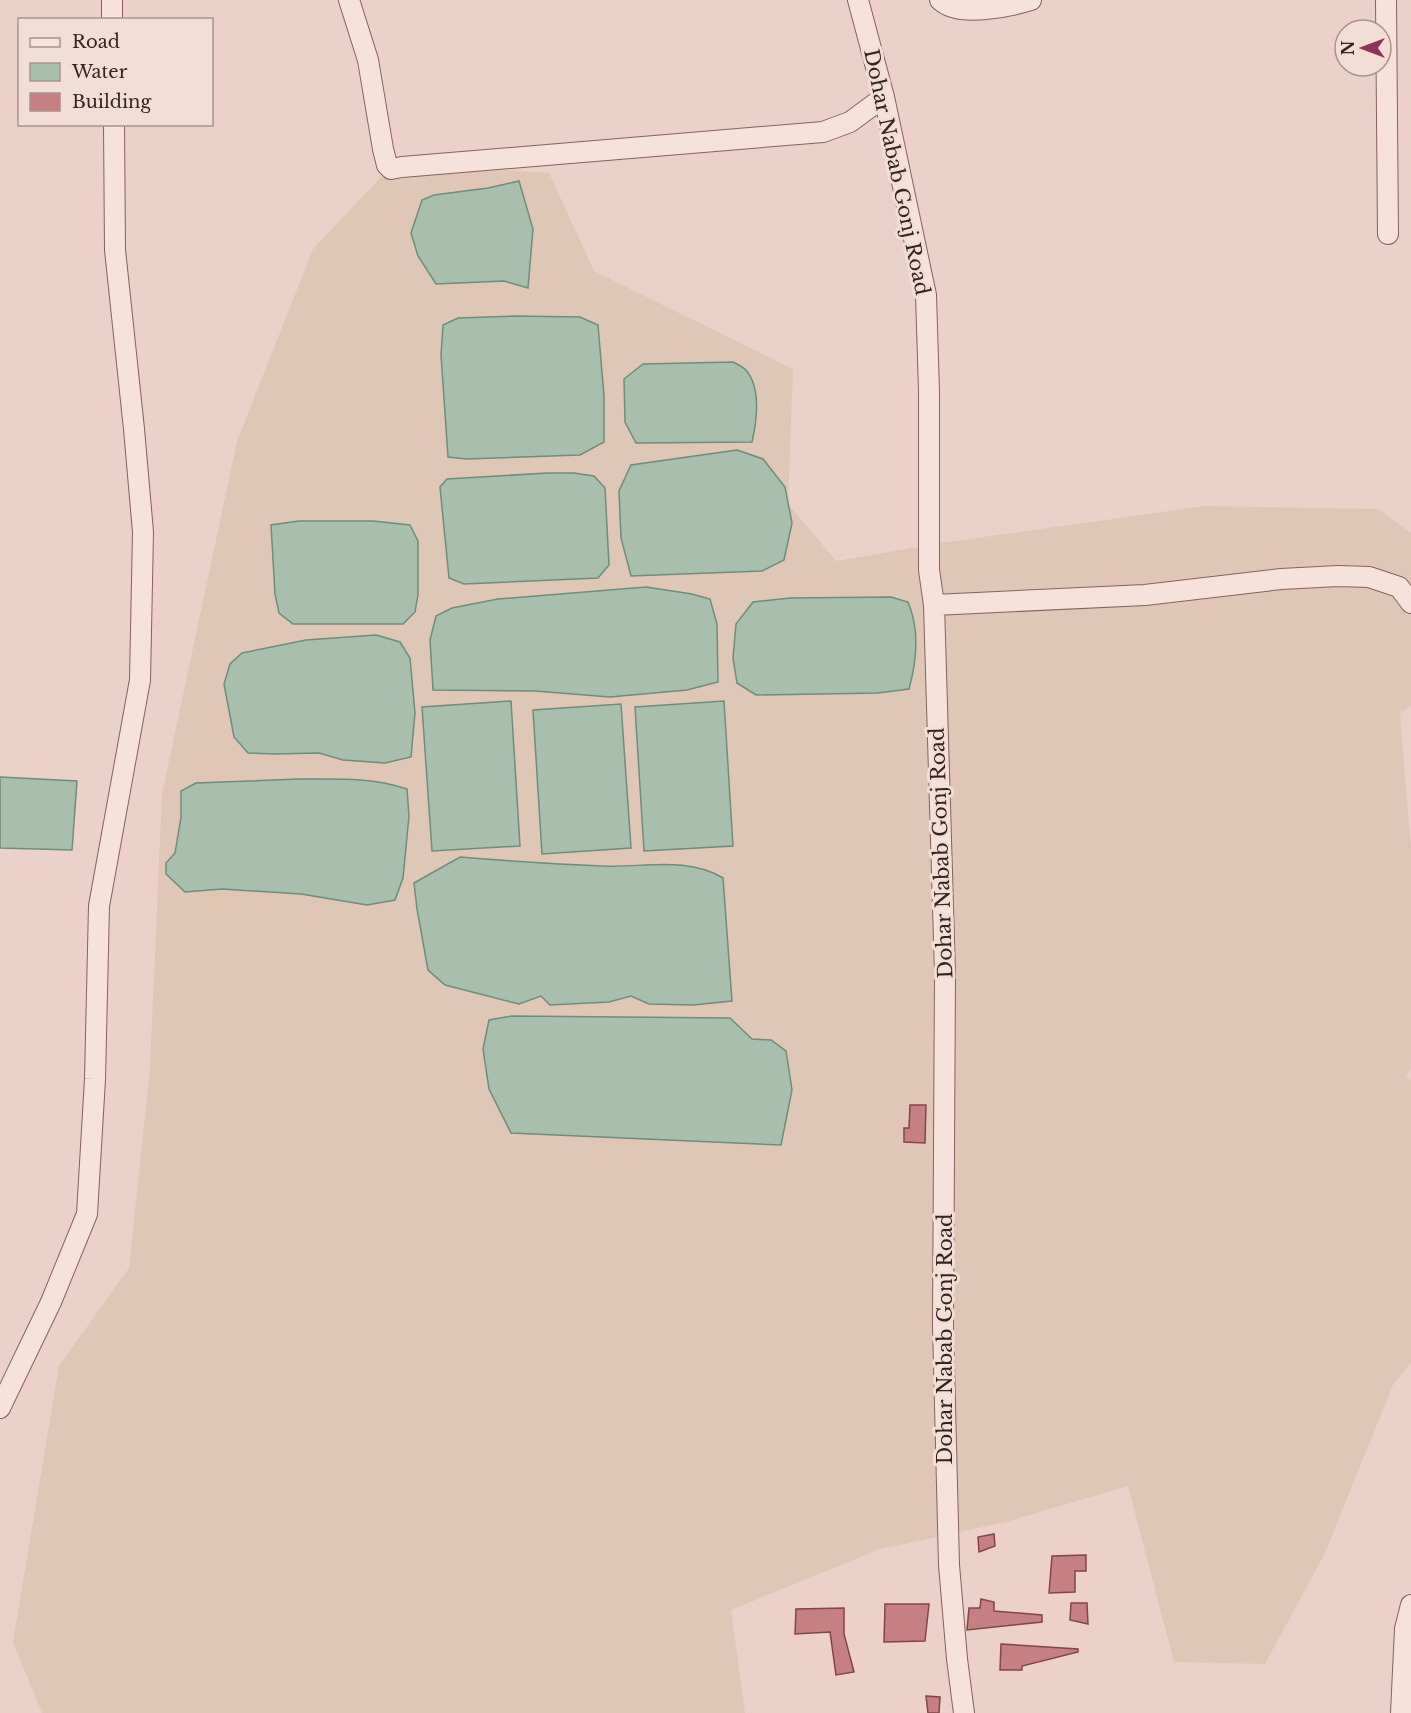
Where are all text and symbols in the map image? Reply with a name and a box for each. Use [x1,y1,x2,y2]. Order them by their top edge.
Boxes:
legend [18,18,213,126]
north arrow [1333,18,1393,78]
text: Road [72,31,120,53]
text: N [1338,40,1358,56]
street label: Dohar Nabab Gonj Road [859,47,935,297]
text: Water [71,61,128,83]
text: Building [72,91,151,113]
street label: Dohar Nabab Gonj Road [925,727,957,979]
street label: Dohar Nabab Gonj Road [933,1213,957,1465]

